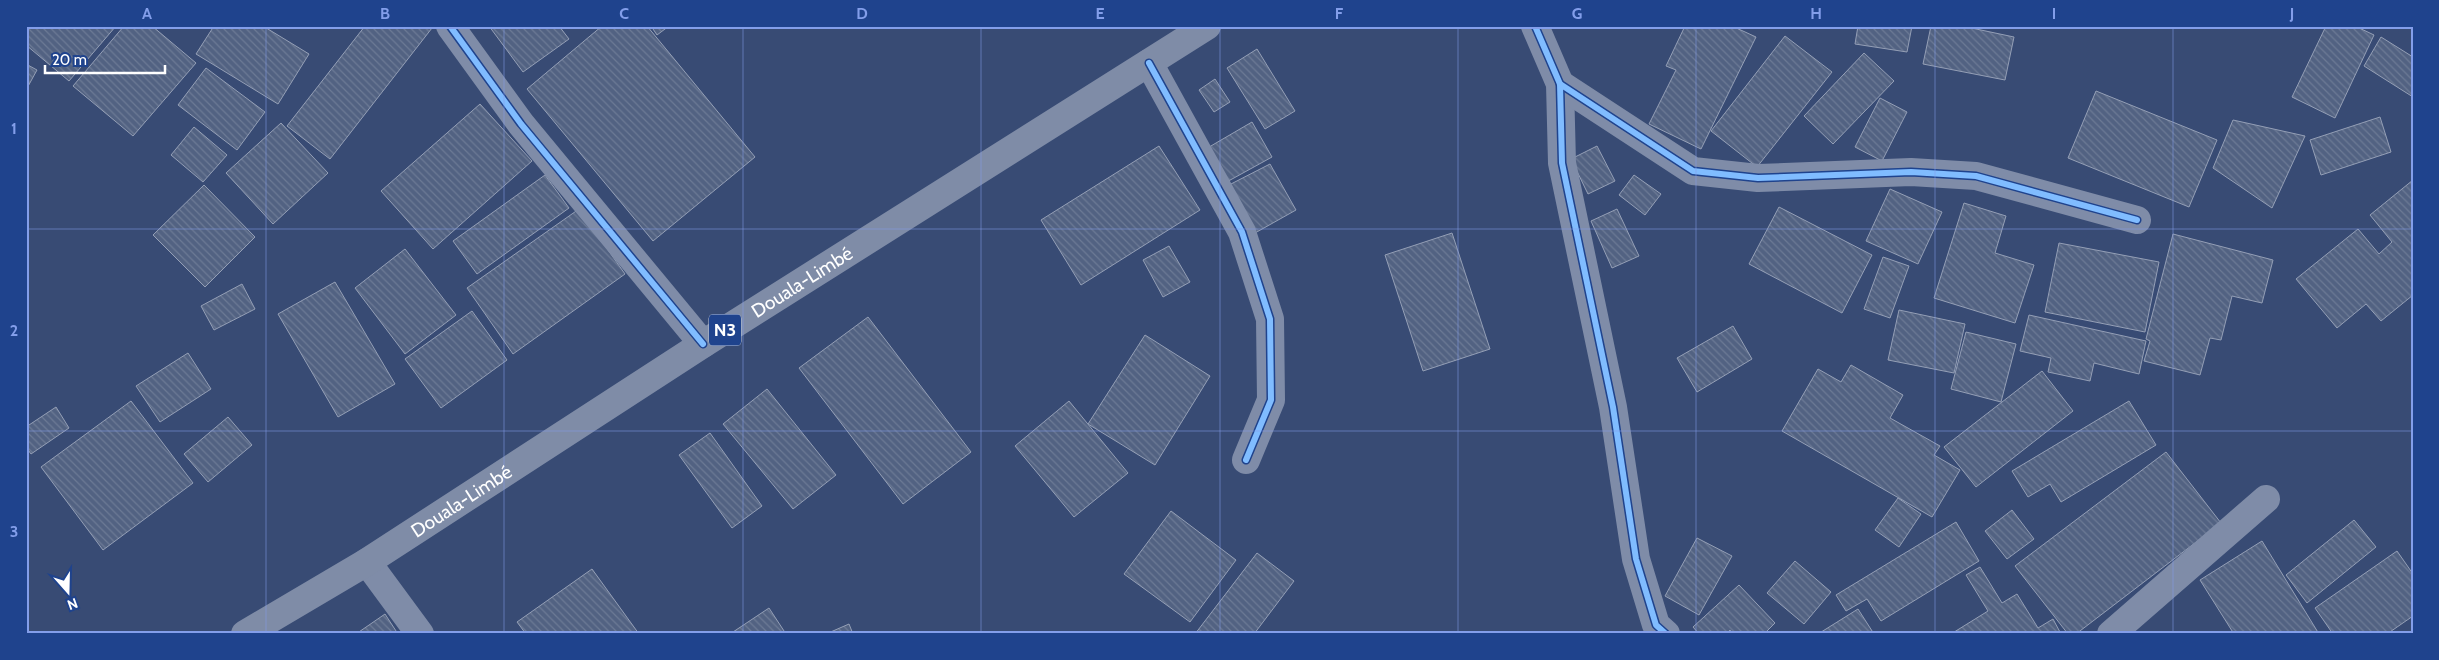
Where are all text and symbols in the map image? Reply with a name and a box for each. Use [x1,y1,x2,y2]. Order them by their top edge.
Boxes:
text: A [142,4,152,23]
text: B [380,4,390,23]
text: C [619,4,629,23]
text: D [856,4,868,23]
text: E [1095,4,1105,23]
text: F [1335,4,1344,23]
text: G [1572,4,1582,23]
text: H [1810,4,1822,23]
text: I [2052,4,2056,23]
text: J [2289,4,2294,23]
scale bar [45,42,165,74]
text: 20 m [52,51,87,69]
text: 1 [11,119,17,138]
street label: Douala-Limbé [747,241,857,322]
road number: N3 [709,314,741,346]
text: 2 [10,321,18,340]
street label: Douala-Limbé [407,460,516,542]
text: 3 [10,522,18,541]
north arrow [42,568,92,618]
text: N [65,594,80,614]

